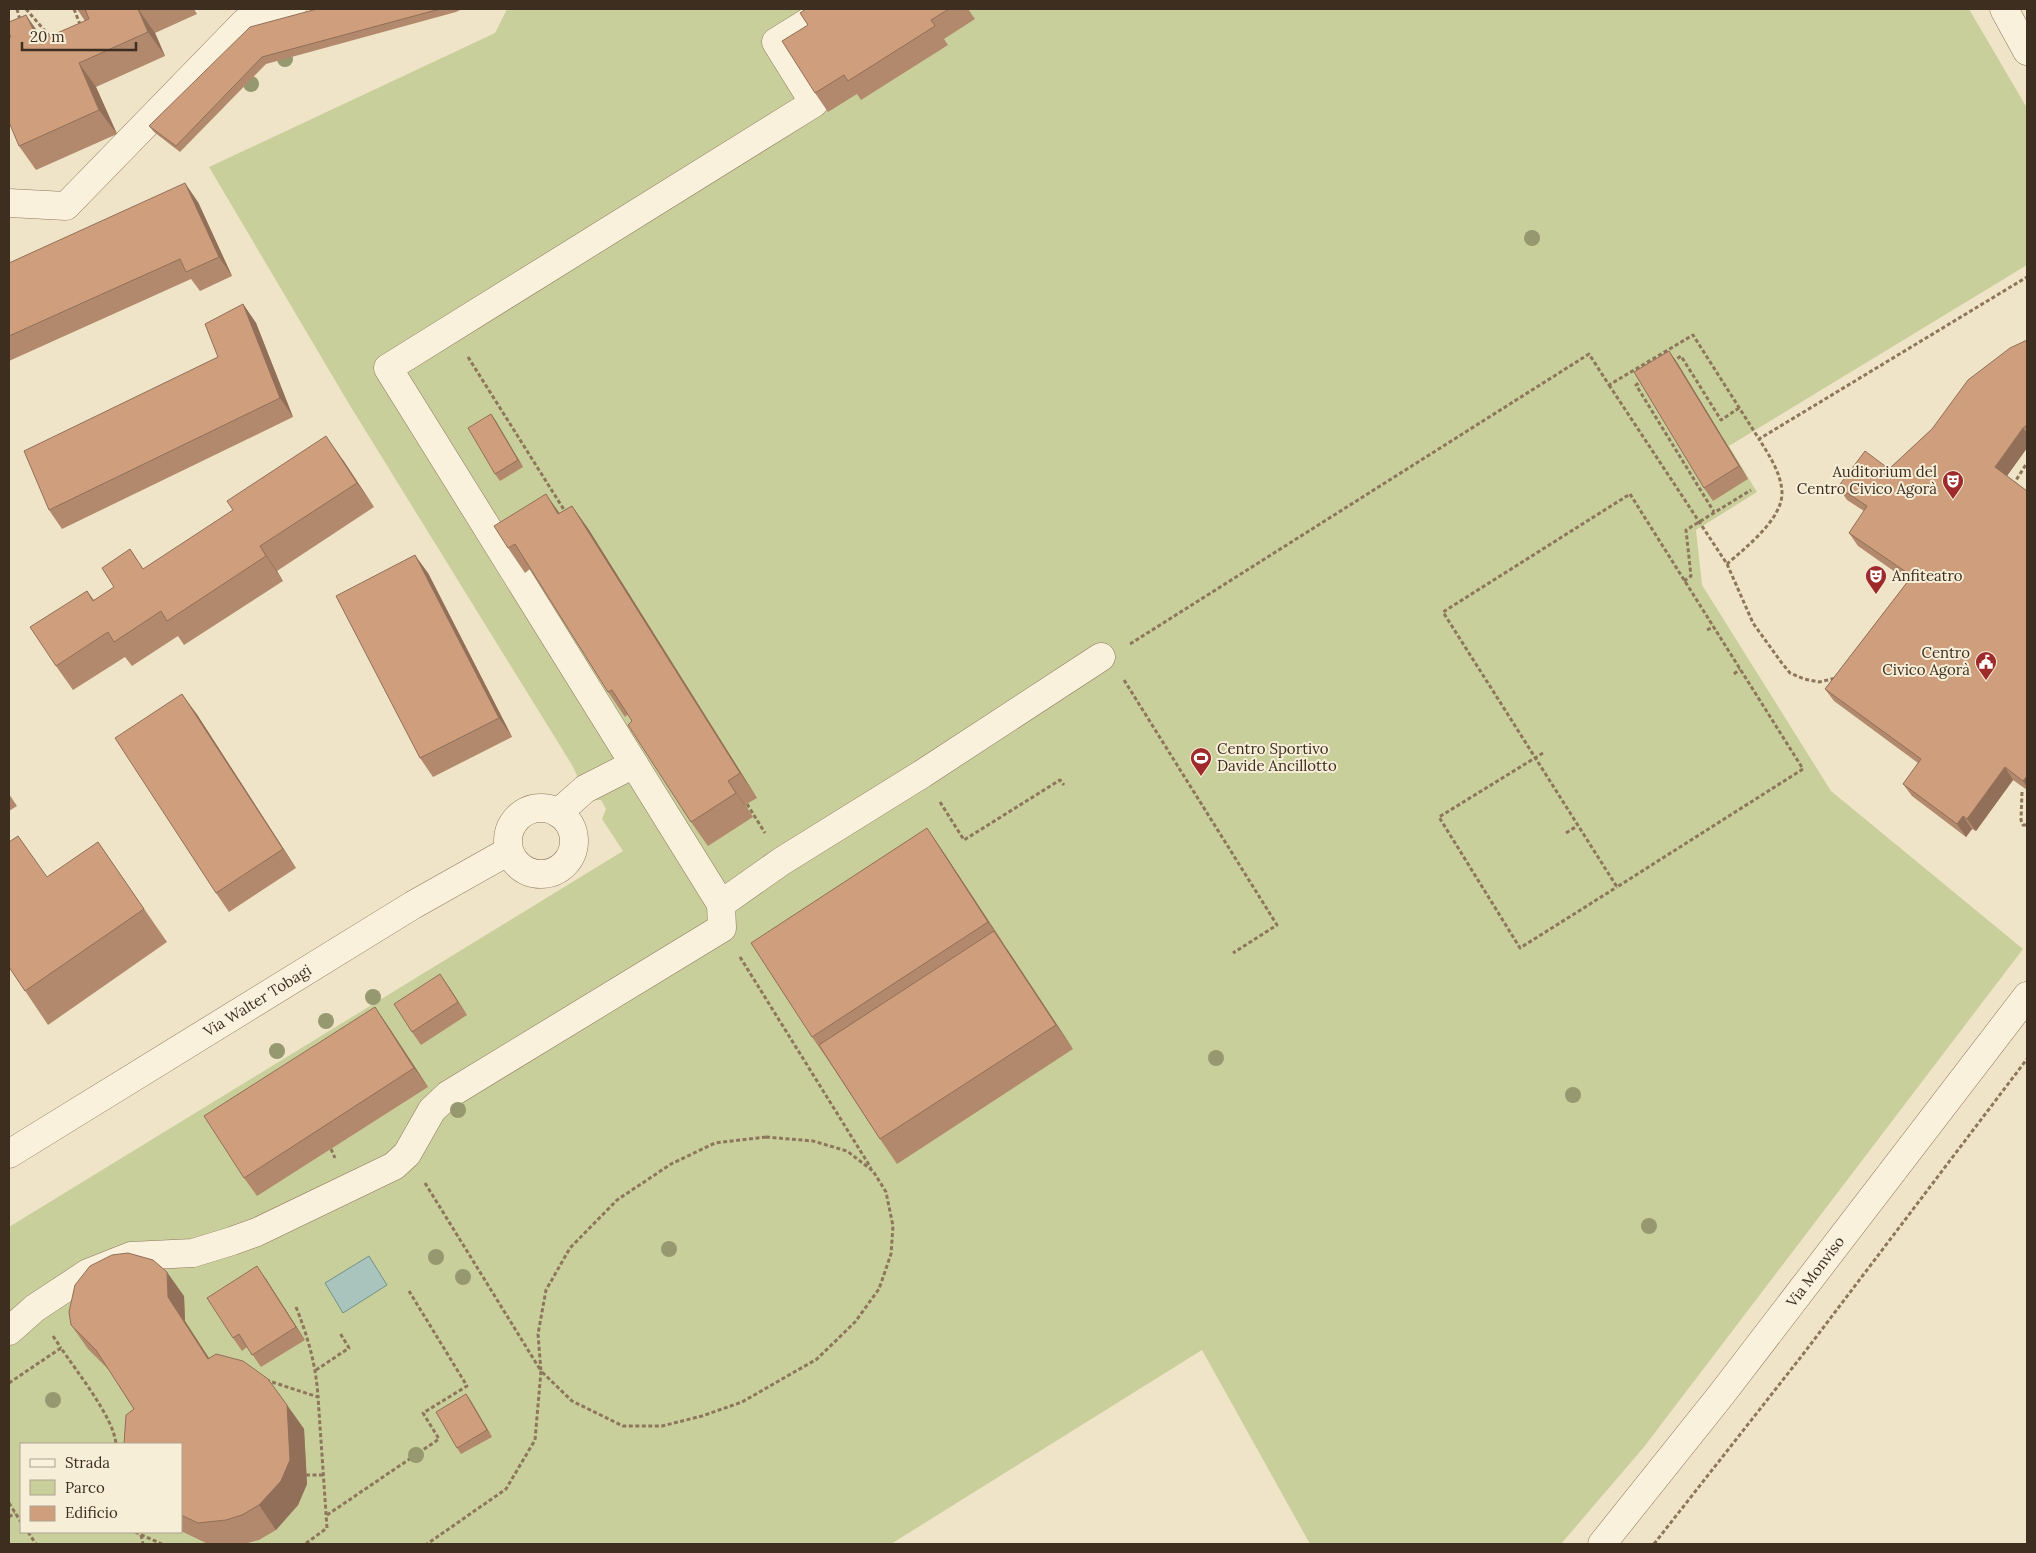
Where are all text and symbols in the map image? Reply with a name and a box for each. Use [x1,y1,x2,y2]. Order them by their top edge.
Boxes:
scale bar [22,20,136,52]
text: 20 m [30,27,65,46]
place label: Auditorium del Centro Civico Agorà [1797,462,1937,498]
theatre icon: Auditorium del Centro Civico Agorà [1941,469,1965,500]
theatre icon: Anfiteatro [1864,564,1888,595]
place label: Anfiteatro [1891,566,1963,585]
place label: Centro Civico Agorà [1882,643,1970,679]
public building icon: Centro Civico Agorà [1974,650,1998,681]
place label: Centro Sportivo Davide Ancillotto [1217,739,1337,775]
sports icon: Centro Sportivo Davide Ancillotto [1189,746,1213,777]
street label: Via Walter Tobagi [199,960,315,1041]
street label: Via Monviso [1781,1232,1848,1312]
legend [20,1443,182,1533]
text: Strada [65,1453,110,1472]
text: Parco [65,1478,105,1497]
text: Edificio [65,1503,118,1522]

